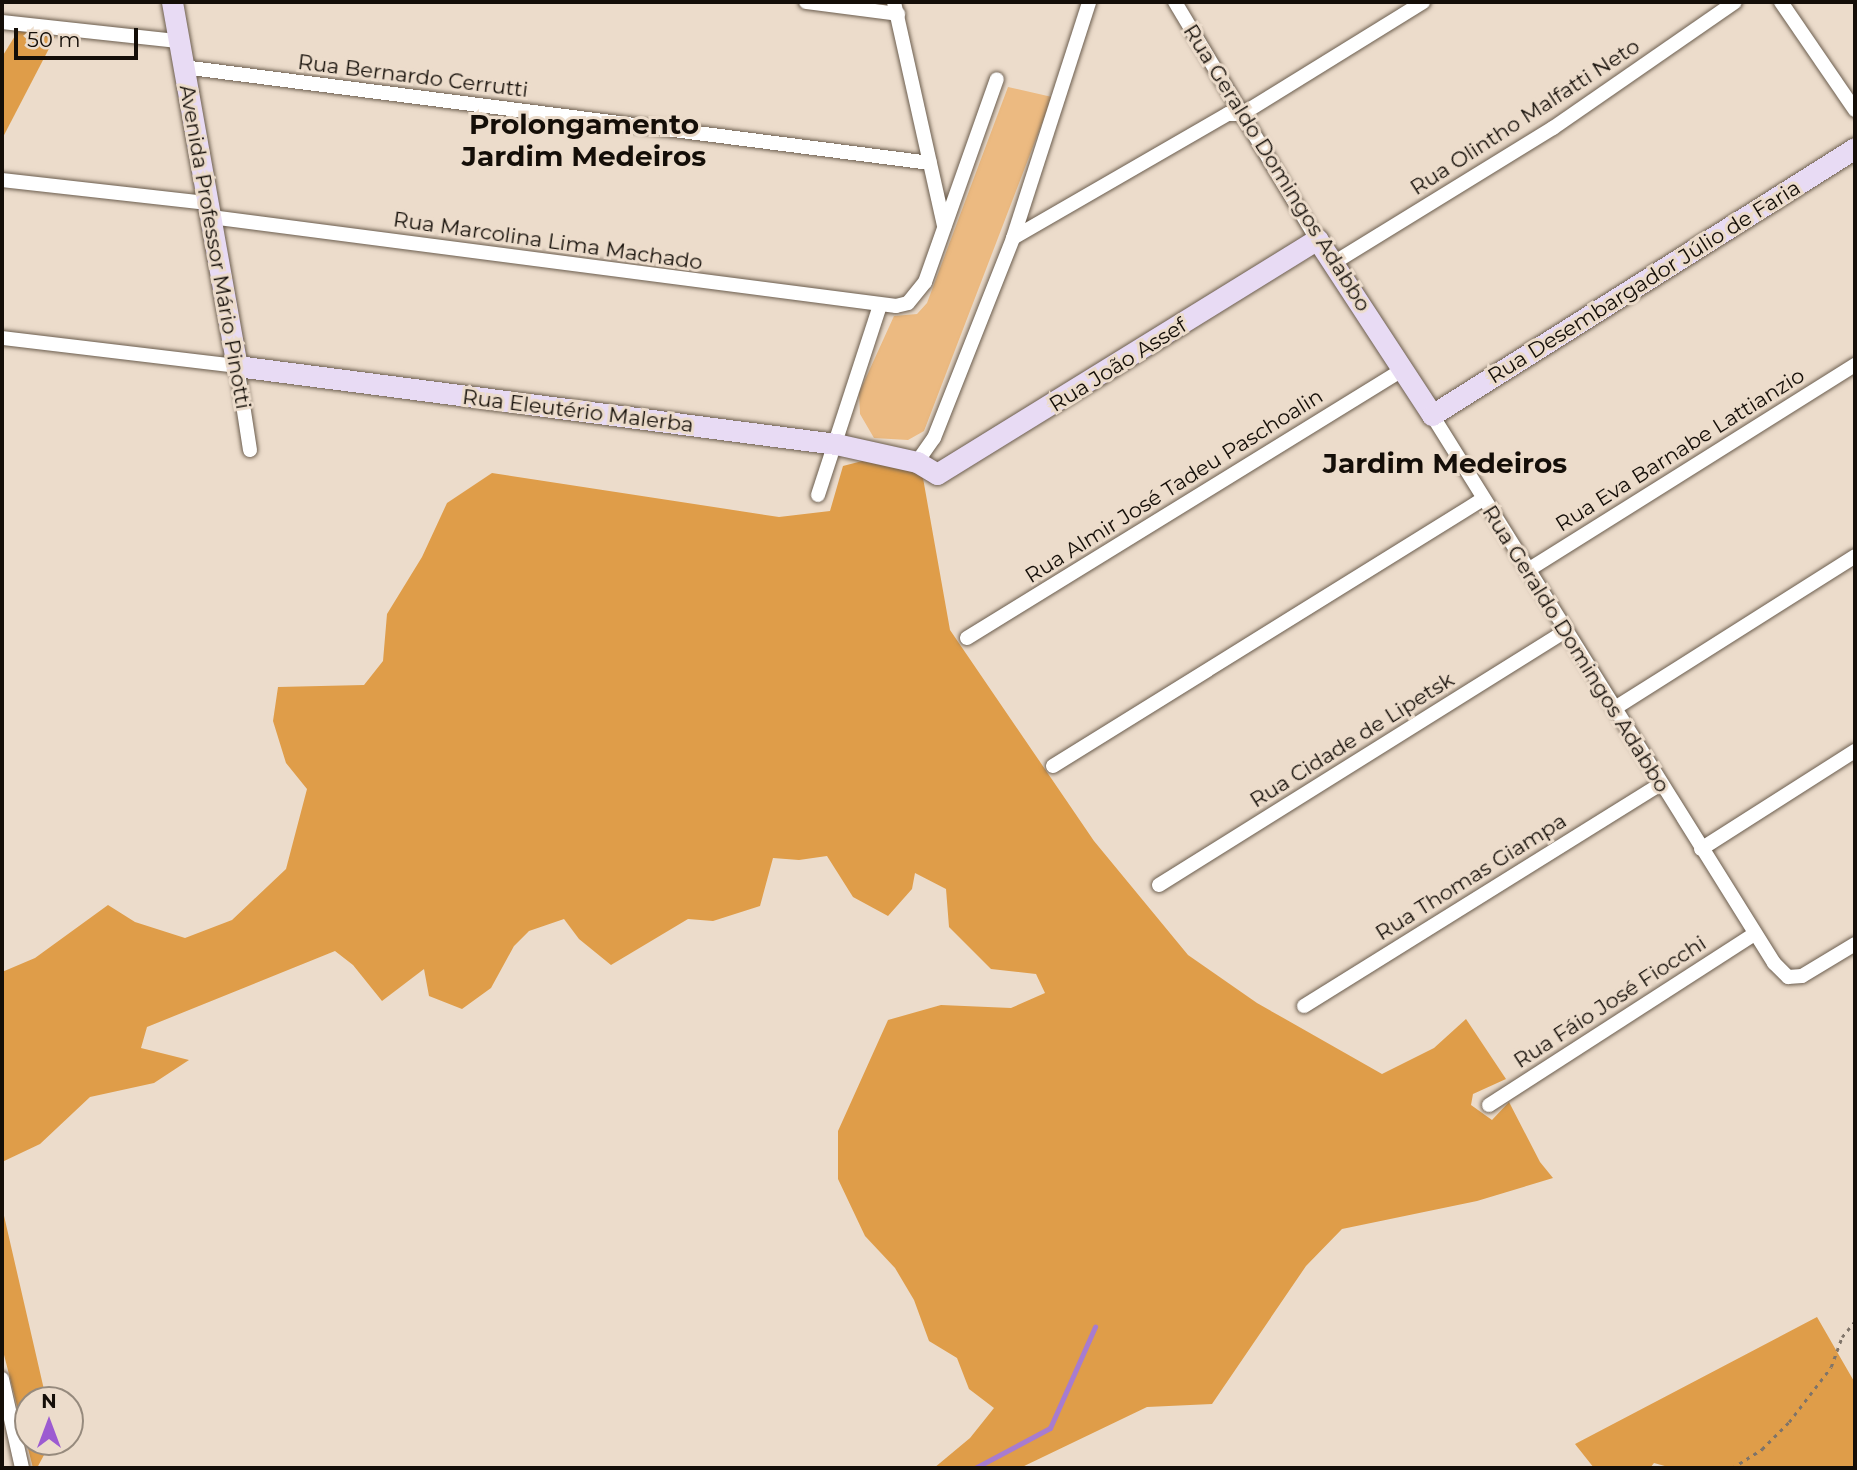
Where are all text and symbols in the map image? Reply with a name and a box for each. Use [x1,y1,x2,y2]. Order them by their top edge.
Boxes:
scale bar [18,14,142,58]
street label: Rua Geraldo Domingos Adabbo [1178,20,1376,316]
text: 50 m [27,27,81,52]
street label: Rua Olintho Malfatti Neto [1406,33,1644,201]
street label: Rua Bernardo Cerrutti [296,49,530,103]
street label: Avenida Professor Mário Pinotti [174,83,256,411]
district label: Prolongamento Jardim Medeiros [462,107,706,173]
street label: Rua Desembargador Júlio de Faria [1483,175,1805,389]
street label: Rua Marcolina Lima Machado [392,207,704,275]
street label: Rua João Assef [1045,313,1191,417]
street label: Rua Eva Barnabe Lattianzio [1551,363,1809,537]
street label: Rua Eleutério Malerba [461,384,695,438]
street label: Rua Almir José Tadeu Paschoalin [1020,384,1328,588]
district label: Jardim Medeiros [1323,446,1567,480]
street label: Rua Geraldo Domingos Adabbo [1477,501,1675,797]
street label: Rua Cidade de Lipetsk [1245,667,1459,813]
street label: Rua Thomas Giampa [1371,808,1571,946]
street label: Rua Fáio José Fiocchi [1509,930,1711,1074]
north arrow [14,1386,84,1456]
text: N [41,1390,57,1413]

